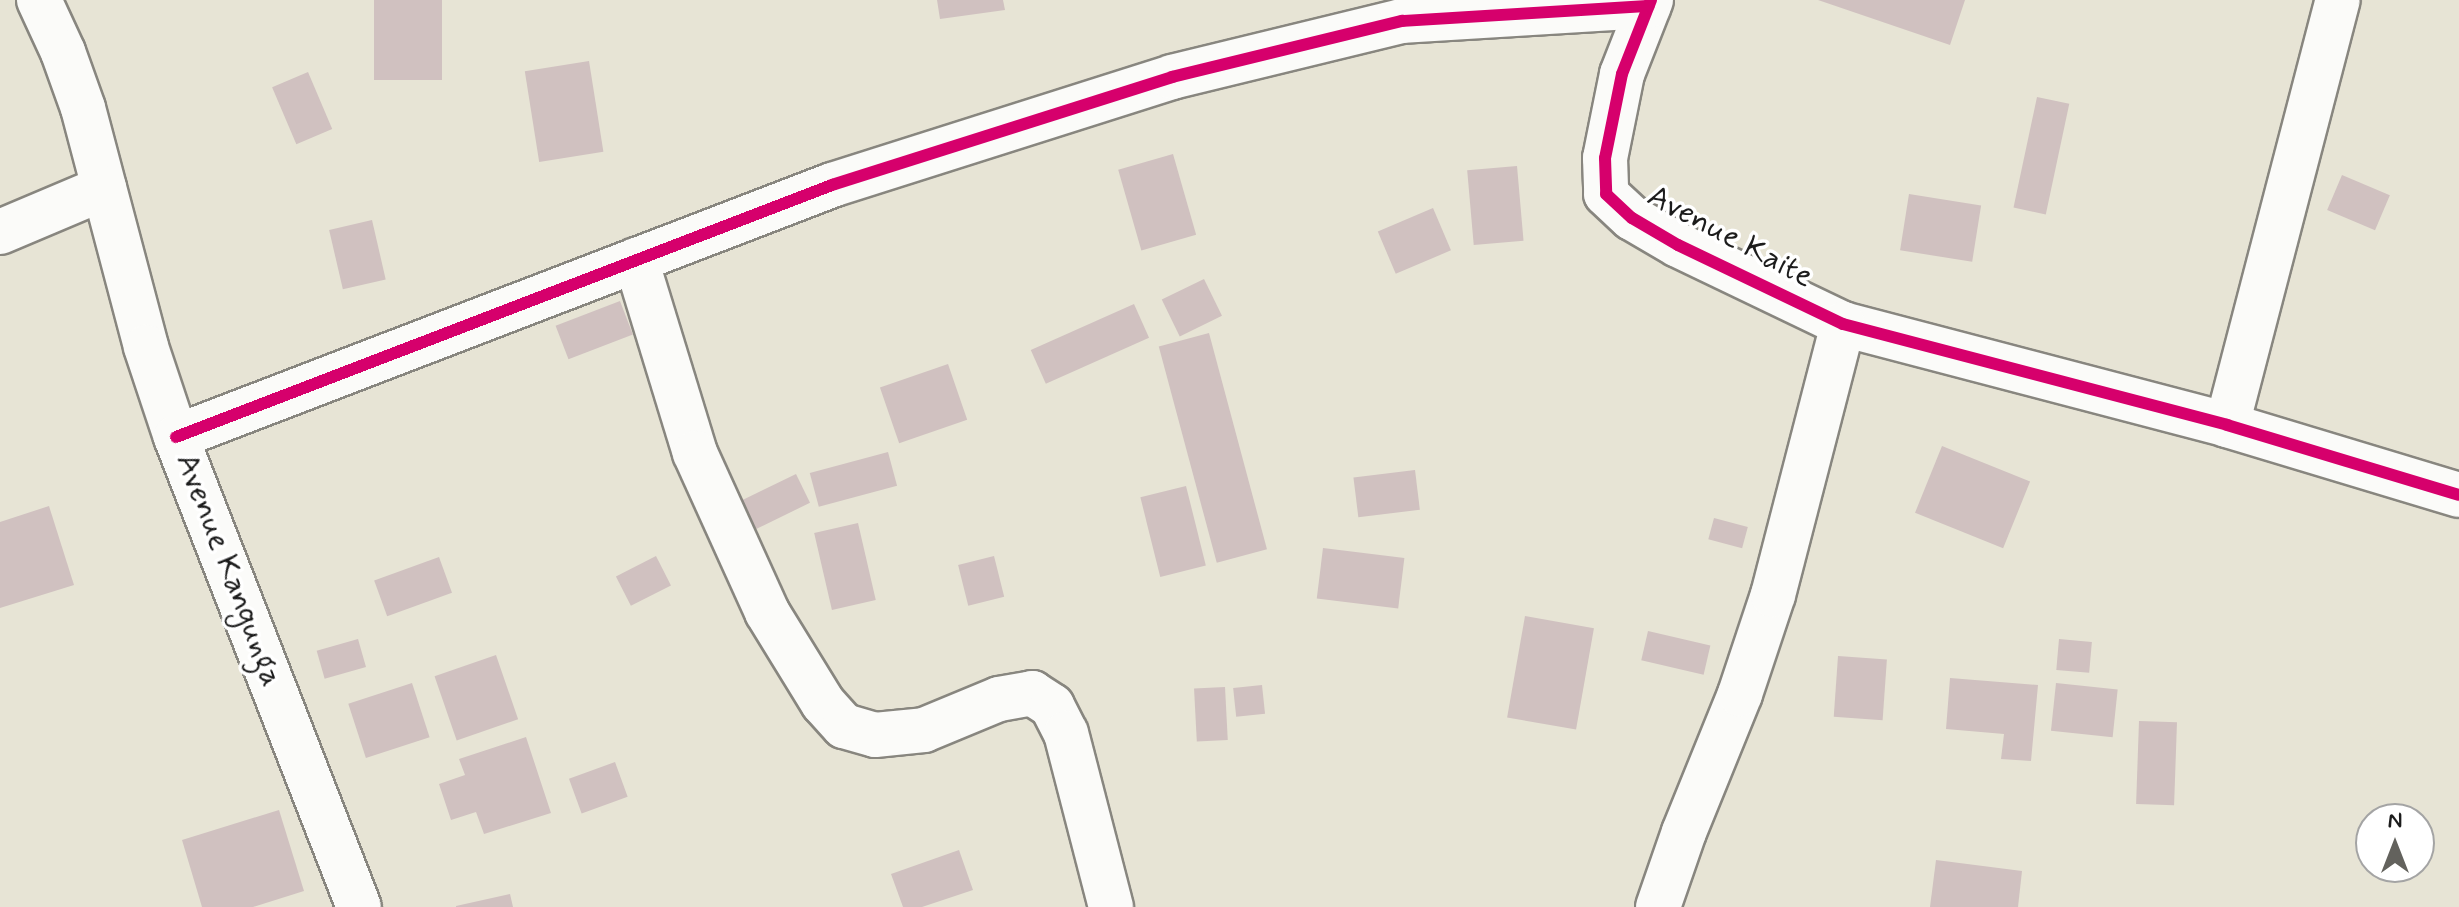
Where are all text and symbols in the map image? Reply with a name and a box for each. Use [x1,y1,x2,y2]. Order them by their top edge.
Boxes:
street label: Avenue Kaite [1641,177,1819,297]
street label: Avenue Kangunga [167,449,291,691]
north arrow [2355,803,2435,883]
text: N [2388,807,2402,835]

